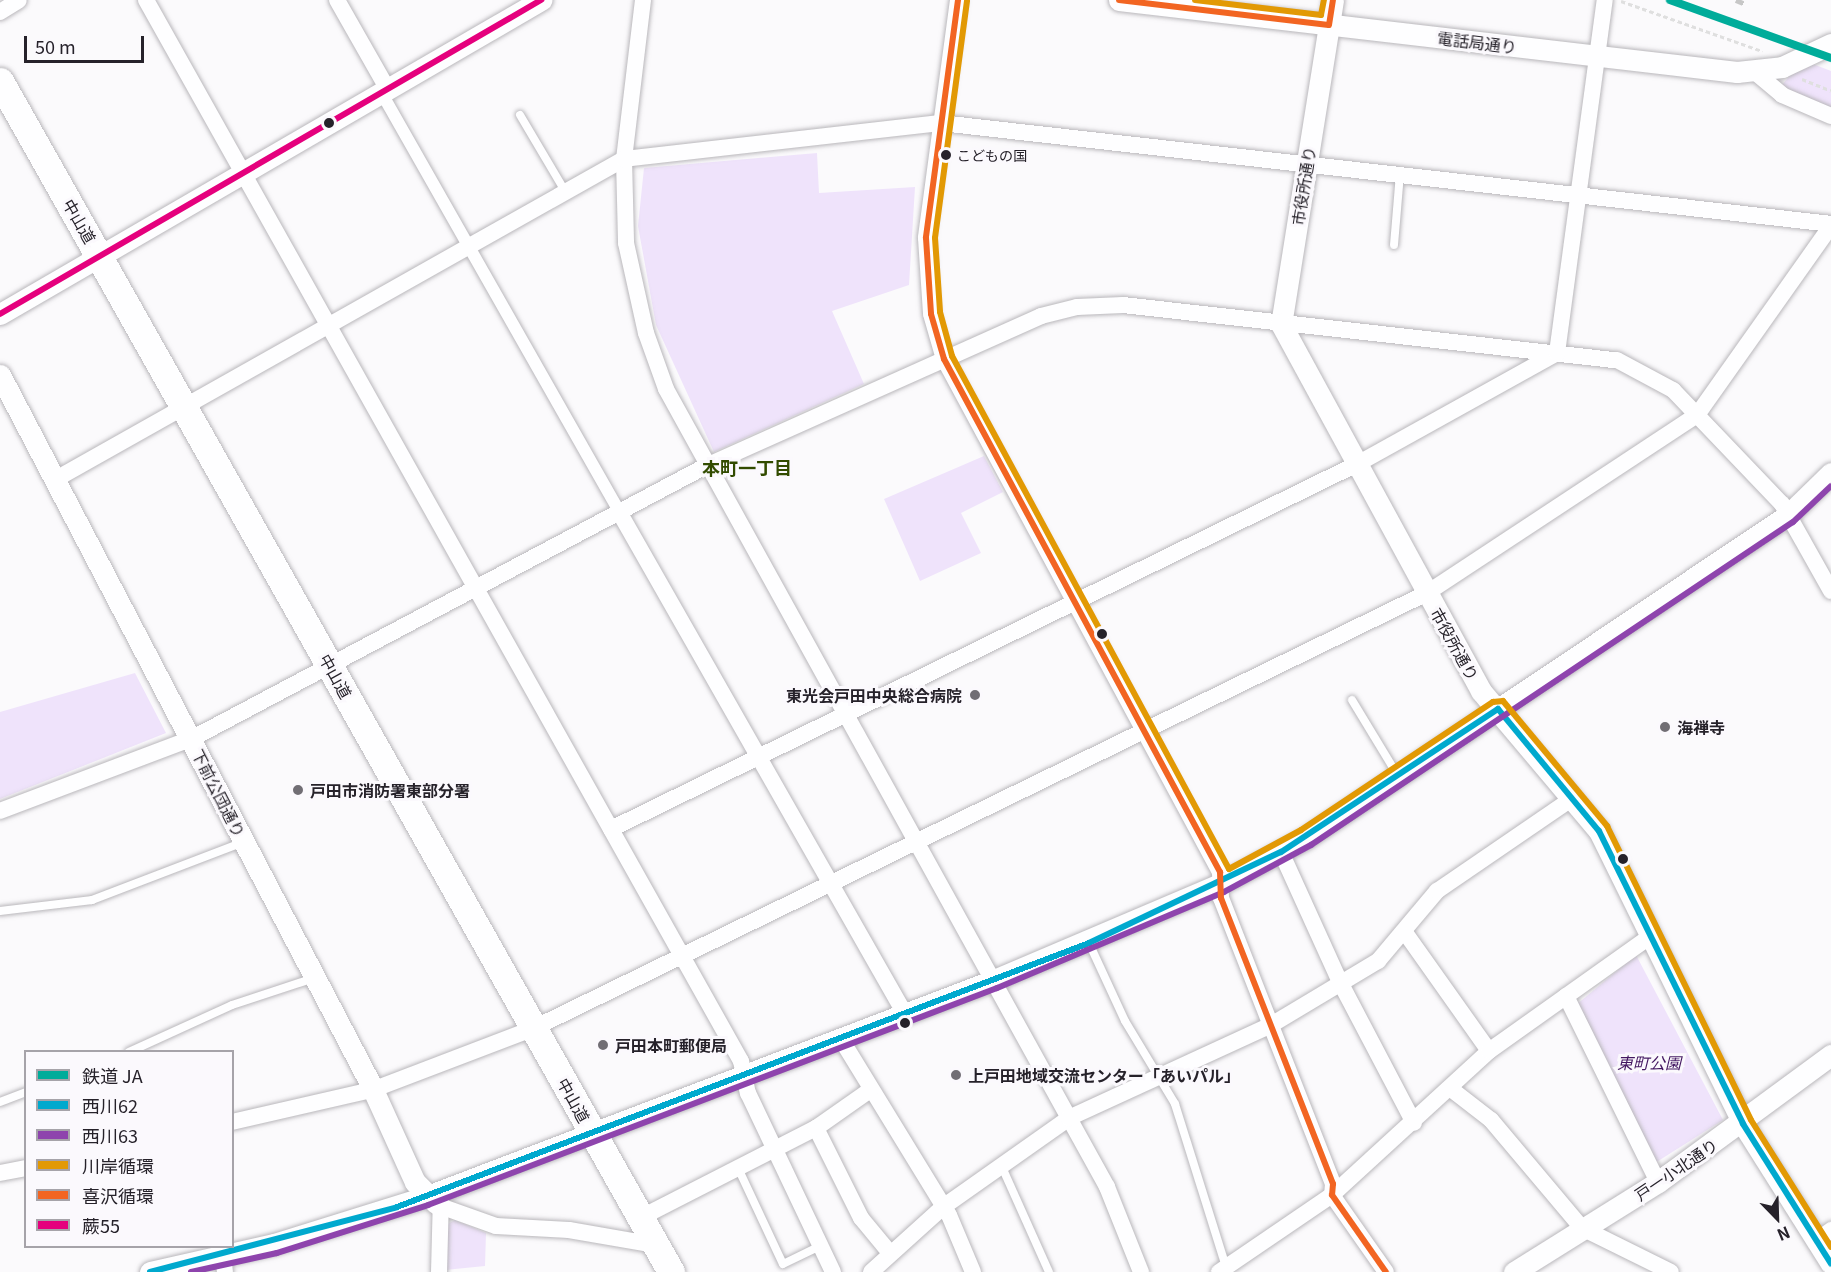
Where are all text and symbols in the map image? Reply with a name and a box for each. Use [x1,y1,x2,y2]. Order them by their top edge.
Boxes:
scale bar [27,24,147,62]
street label: 電話局通り [1436,28,1518,56]
text: 50 m [35,33,76,59]
unlabelled marker [323,117,335,129]
street label: 市役所通り [1287,145,1319,227]
place label: こどもの国 [957,147,1027,163]
marker: こどもの国 [940,149,952,161]
street label: 中山道 [60,195,100,247]
district label: 本町一丁目 [702,456,792,478]
street label: 市役所通り [1427,604,1483,684]
unlabelled marker [1096,628,1108,640]
street label: 中山道 [316,650,356,702]
place label: 東光会戸田中央総合病院 [786,685,962,705]
marker: 東光会戸田中央総合病院 [966,686,984,704]
place label: 海禅寺 [1677,717,1725,737]
marker: 海禅寺 [1658,720,1672,734]
street label: 下前公団通り [189,746,249,840]
place label: 戸田市消防署東部分署 [310,780,470,800]
marker: 戸田市消防署東部分署 [291,783,305,797]
unlabelled marker [1617,853,1629,865]
unlabelled marker [899,1017,911,1029]
place label: 戸田本町郵便局 [615,1035,727,1055]
marker: 戸田本町郵便局 [596,1038,610,1052]
legend [24,1050,234,1248]
park label: 東町公園 [1617,1052,1681,1072]
text: 鉄道 JA [82,1062,143,1088]
place label: 上戸田地域交流センター「あいパル」 [968,1065,1240,1085]
marker: 上戸田地域交流センター「あいパル」 [949,1068,963,1082]
street label: 中山道 [554,1074,594,1126]
text: 西川62 [82,1092,138,1118]
text: 西川63 [82,1122,138,1148]
street label: 戸一小北通り [1631,1134,1721,1204]
text: 川岸循環 [82,1152,154,1178]
text: 喜沢循環 [82,1182,154,1208]
north arrow [1747,1188,1807,1248]
text: 蕨55 [82,1212,120,1238]
text: N [1774,1221,1794,1248]

